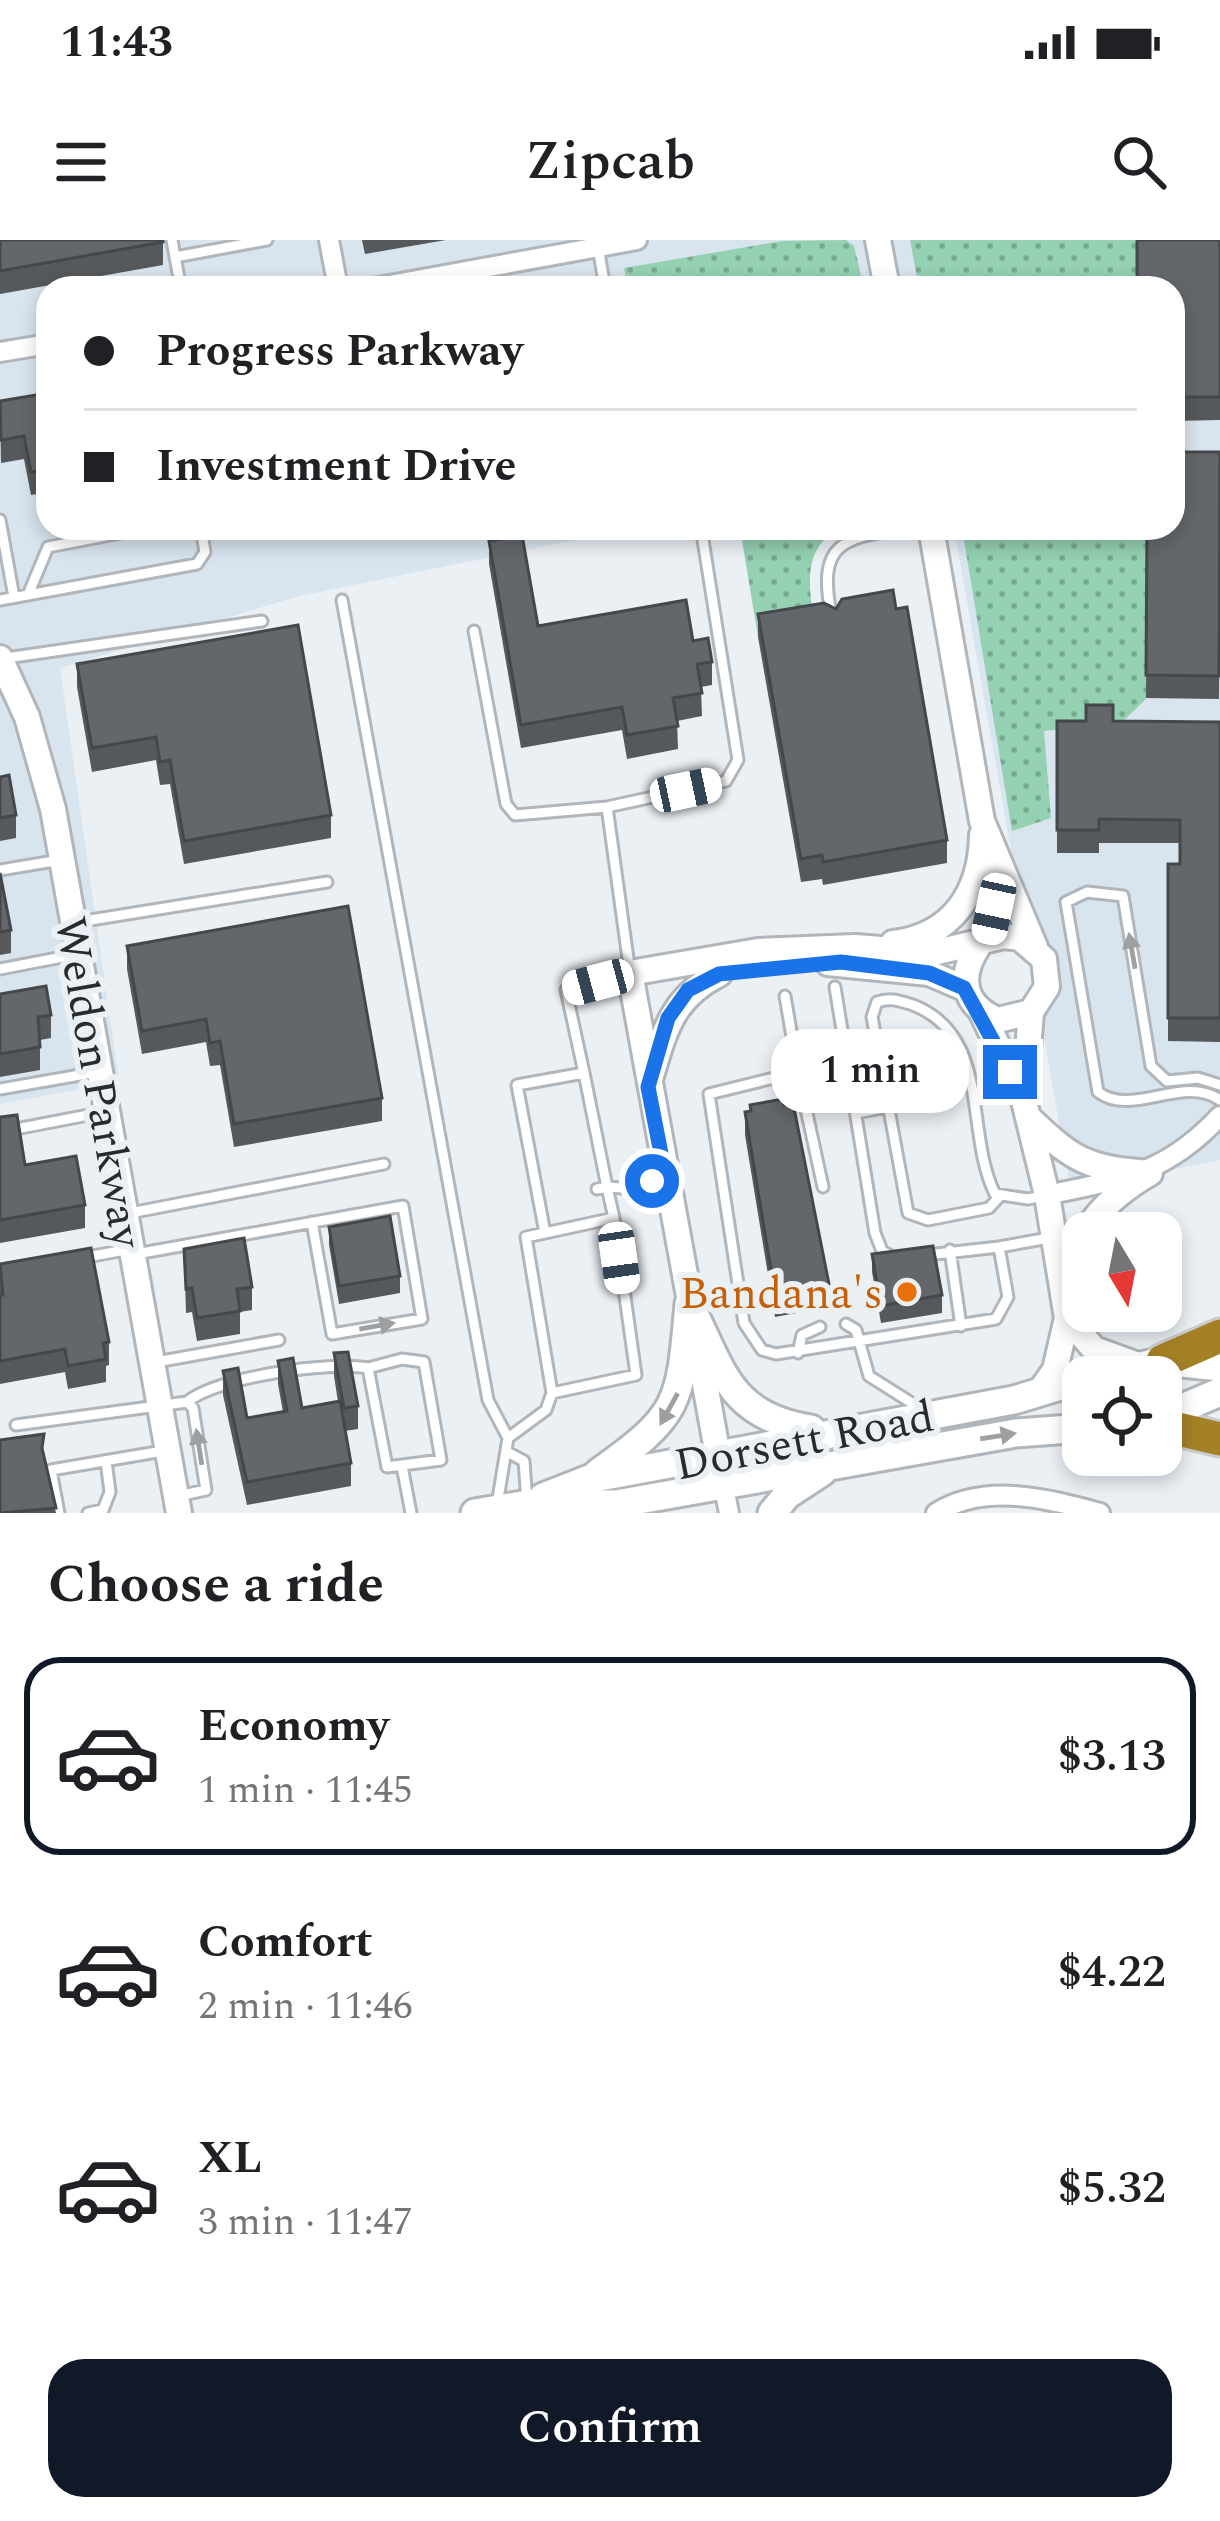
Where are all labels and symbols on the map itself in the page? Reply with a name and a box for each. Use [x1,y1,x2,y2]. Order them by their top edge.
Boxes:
car [647,765,725,815]
car [969,870,1019,948]
street label: Weldon Parkway [34,911,161,1255]
one-way arrow [1122,931,1141,969]
car [559,955,637,1009]
callout: 1 min [770,1030,968,1114]
route end [983,1045,1037,1099]
route start [625,1154,679,1208]
north arrow [1062,1212,1182,1332]
car [596,1220,642,1296]
place label: Bandana's [679,1260,883,1329]
marker: Bandana's [894,1279,920,1305]
one-way arrow [359,1317,396,1336]
street label: Dorsett Road [669,1383,940,1500]
one-way arrow [659,1392,680,1426]
one-way arrow [980,1426,1017,1445]
one-way arrow [189,1427,208,1465]

